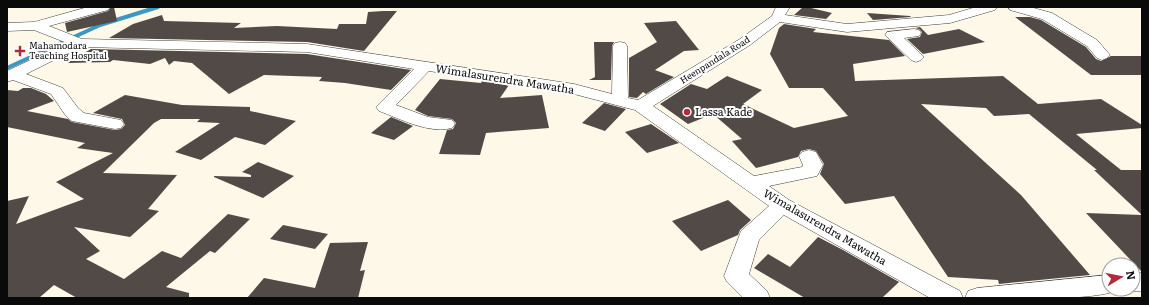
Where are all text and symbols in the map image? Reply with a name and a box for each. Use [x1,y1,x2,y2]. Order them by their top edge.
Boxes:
street label: Heenpandala Road [677,32,753,86]
place label: Mahamodara Teaching Hospital [29,38,107,62]
marker: Mahamodara Teaching Hospital [14,45,26,57]
street label: Wimalasurendra Mawatha [435,59,576,97]
place label: Lassa Kade [695,103,753,119]
marker: Lassa Kade [682,107,692,117]
street label: Wimalasurendra Mawatha [761,184,890,268]
north arrow [1101,257,1141,297]
text: N [1123,269,1141,281]

